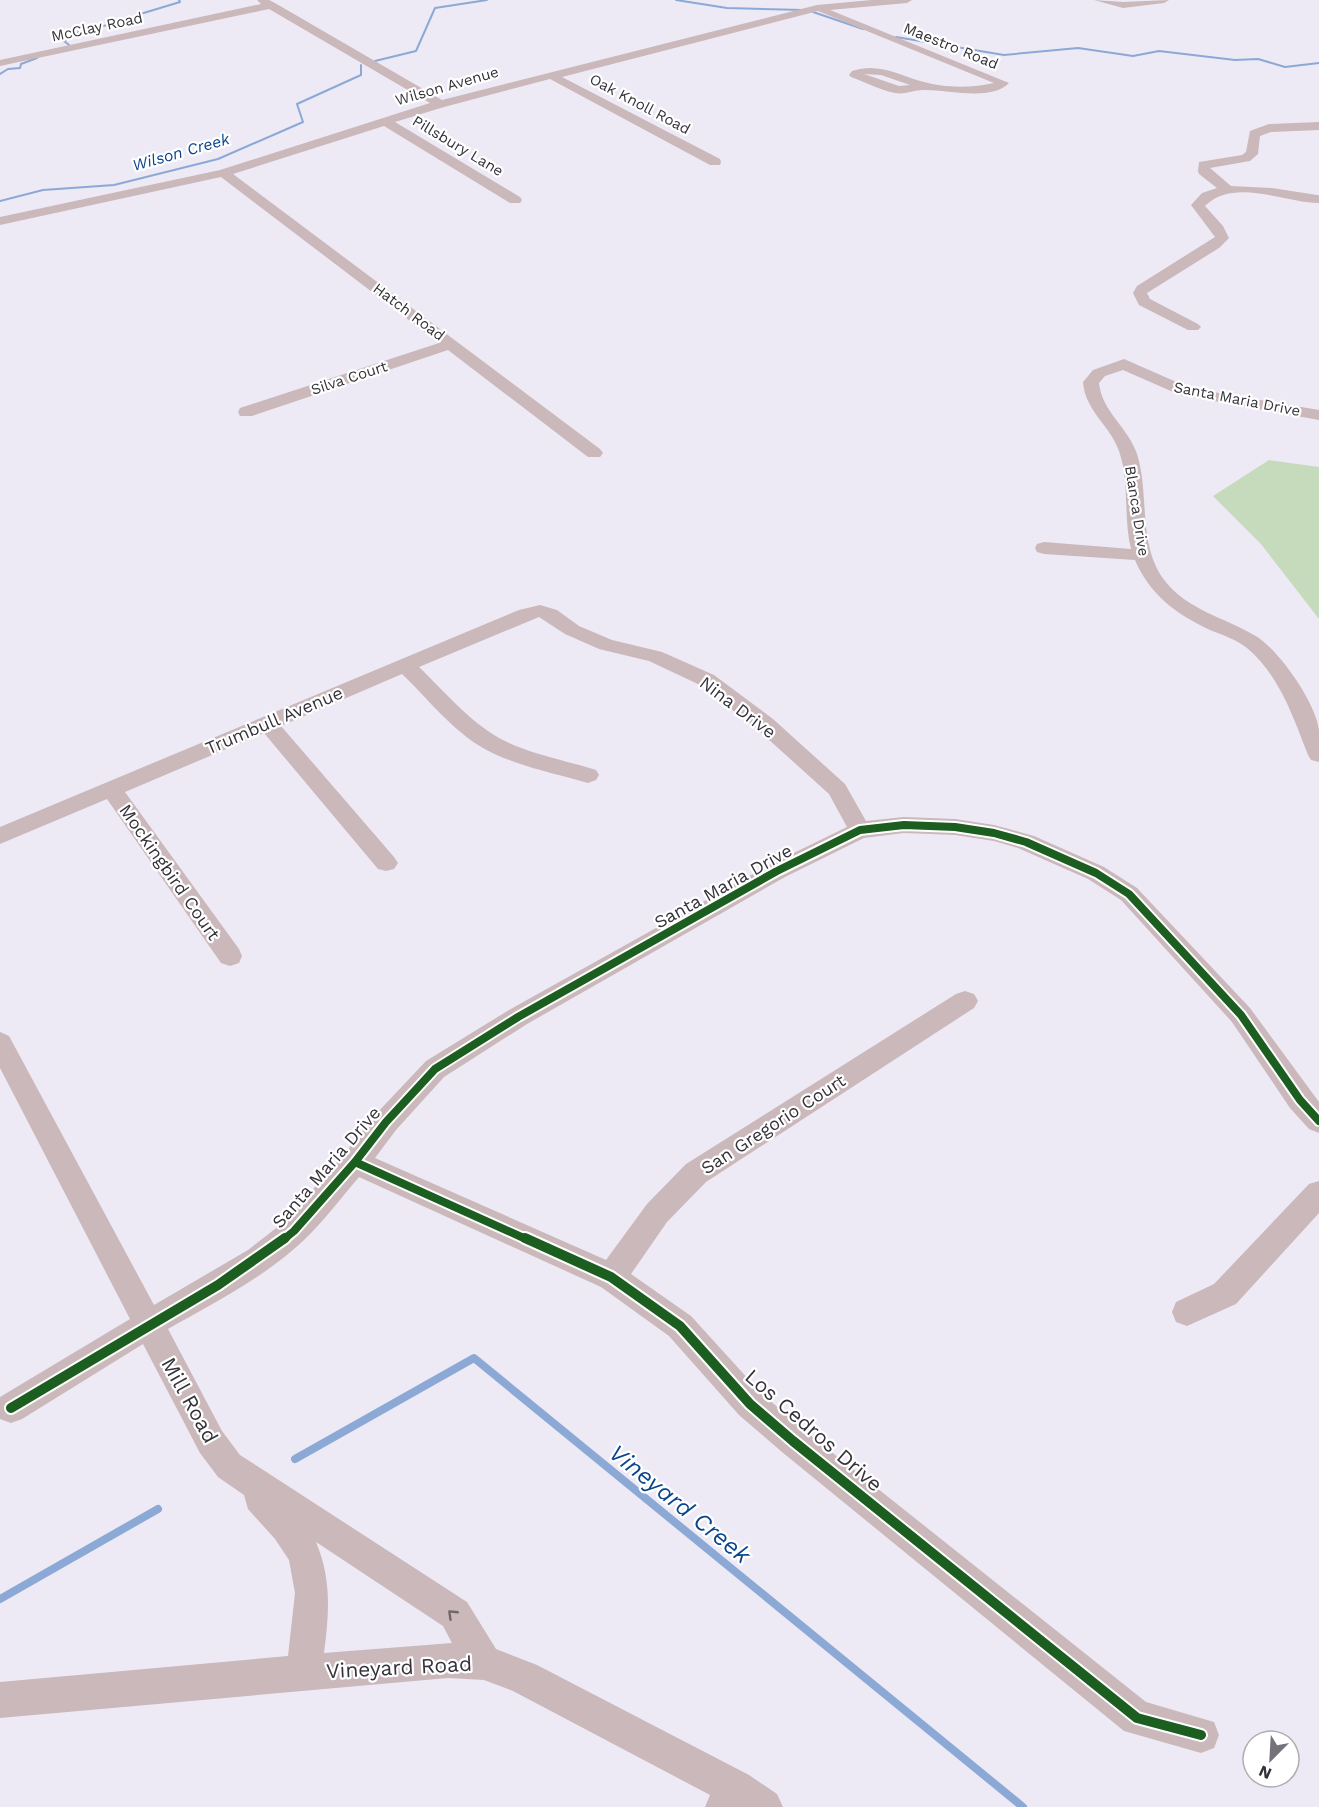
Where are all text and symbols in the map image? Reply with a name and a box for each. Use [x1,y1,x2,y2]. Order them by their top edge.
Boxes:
street label: McClay Road [50,9,144,45]
street label: Maestro Road [901,19,1001,73]
street label: Wilson Avenue [393,63,501,109]
street label: Oak Knoll Road [587,70,693,138]
street label: Pillsbury Lane [409,112,507,180]
water label: Wilson Creek [130,129,233,175]
street label: Hatch Road [370,279,448,345]
street label: Silva Court [309,357,390,399]
street label: Santa Maria Drive [1172,378,1302,420]
street label: Blanca Drive [1121,465,1153,557]
street label: Nina Drive [696,672,780,742]
street label: Trumbull Avenue [202,682,346,758]
street label: Mockingbird Court [115,800,225,944]
street label: Santa Maria Drive [650,839,796,933]
street label: San Gregorio Court [697,1069,849,1178]
street label: Santa Maria Drive [267,1102,385,1232]
street label: Mill Road [156,1353,224,1447]
street label: Los Cedros Drive [740,1363,888,1497]
water label: Vineyard Creek [604,1439,757,1570]
one-way arrow [448,1610,458,1621]
street label: Vineyard Road [325,1651,473,1683]
north arrow [1241,1729,1301,1789]
text: N [1256,1761,1274,1783]

